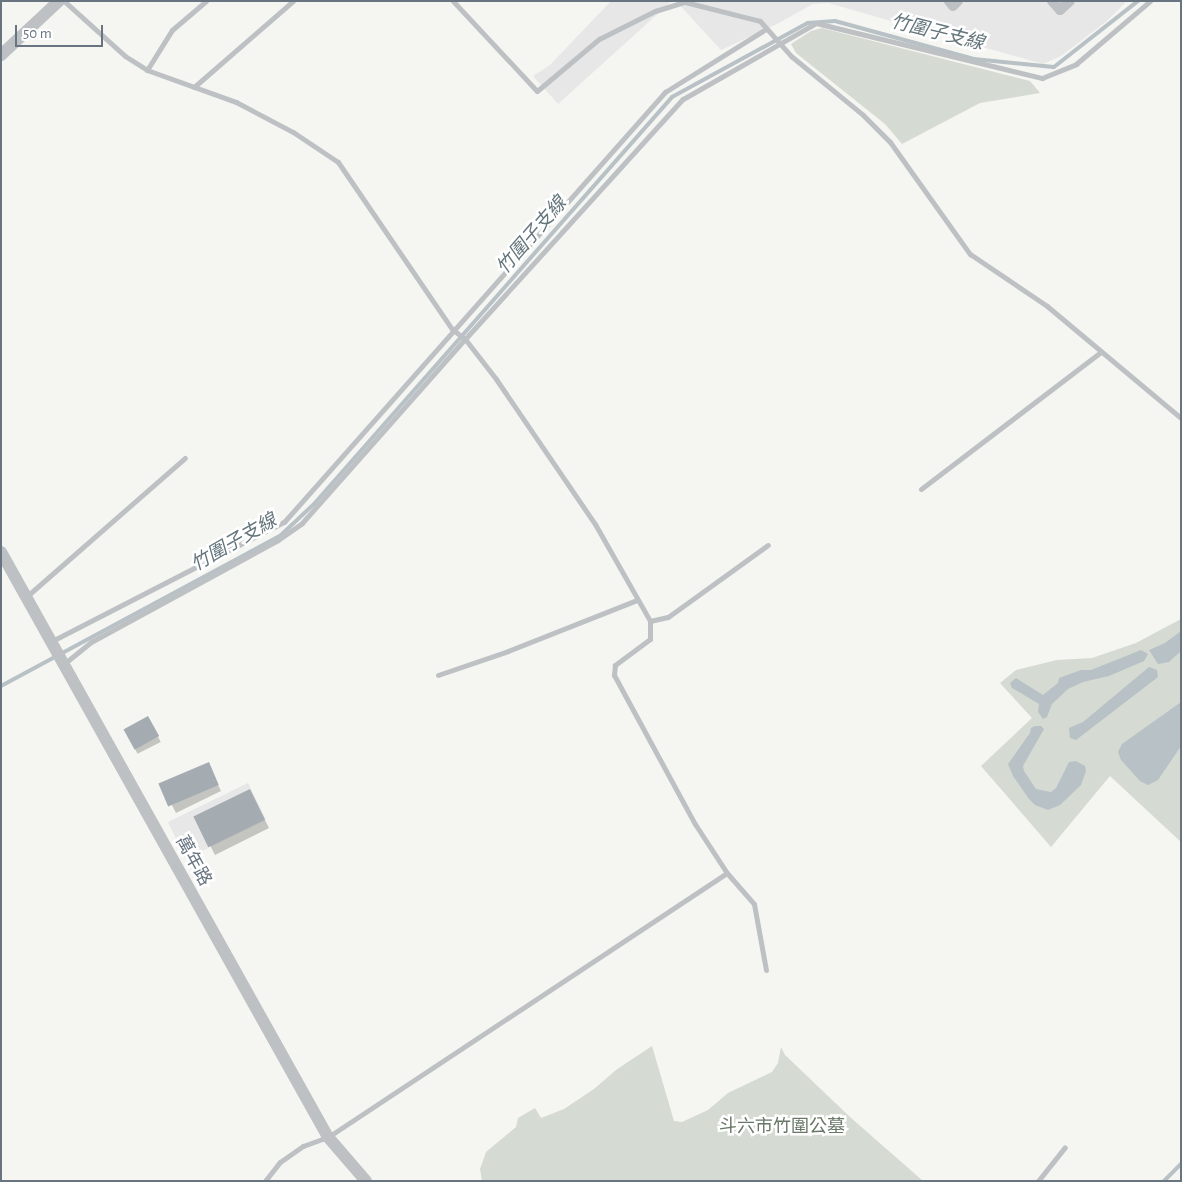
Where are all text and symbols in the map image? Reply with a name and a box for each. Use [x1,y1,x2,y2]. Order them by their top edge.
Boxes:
water label: 竹圍子支線 [888,10,986,56]
scale bar [18,15,105,47]
text: 50 m [23,26,52,41]
water label: 竹圍子支線 [492,193,572,279]
water label: 竹圍子支線 [187,509,281,577]
street label: 萬年路 [170,832,216,890]
park label: 斗六市竹圍公墓 [719,1116,845,1138]

